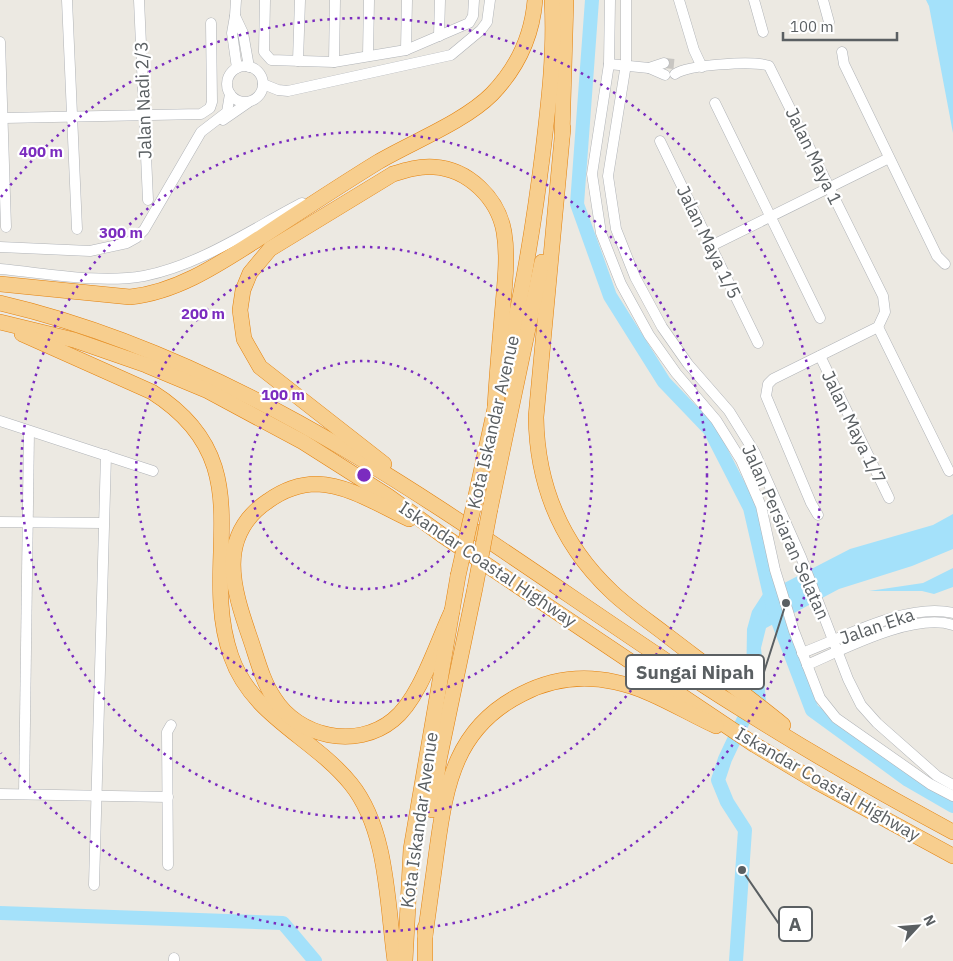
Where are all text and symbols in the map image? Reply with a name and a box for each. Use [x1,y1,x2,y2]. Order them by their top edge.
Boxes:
scale bar [783,10,897,42]
text: 100 m [790,17,834,36]
street label: Jalan Nadi 2/3 [129,41,157,159]
street label: Jalan Maya 1 [781,104,847,208]
text: 400 m [19,142,63,161]
street label: Jalan Maya 1/5 [672,182,746,302]
text: 300 m [99,223,143,242]
text: 200 m [181,304,225,323]
street label: Kota Iskandar Avenue [462,333,524,511]
street label: Jalan Maya 1/7 [817,367,891,487]
text: 100 m [261,385,305,404]
street label: Jalan Persiaran Selatan [737,441,835,623]
centre of rings [355,466,373,484]
street label: Iskandar Coastal Highway [395,496,581,632]
street label: Jalan Eka [837,602,918,649]
callout: Sungai Nipah [626,655,764,689]
text: Sungai Nipah [636,660,754,684]
street label: Iskandar Coastal Highway [731,722,925,846]
street label: Kota Iskandar Avenue [395,730,443,909]
north arrow [893,901,943,951]
callout: A [779,907,812,941]
text: A [788,912,802,936]
text: N [919,912,940,929]

